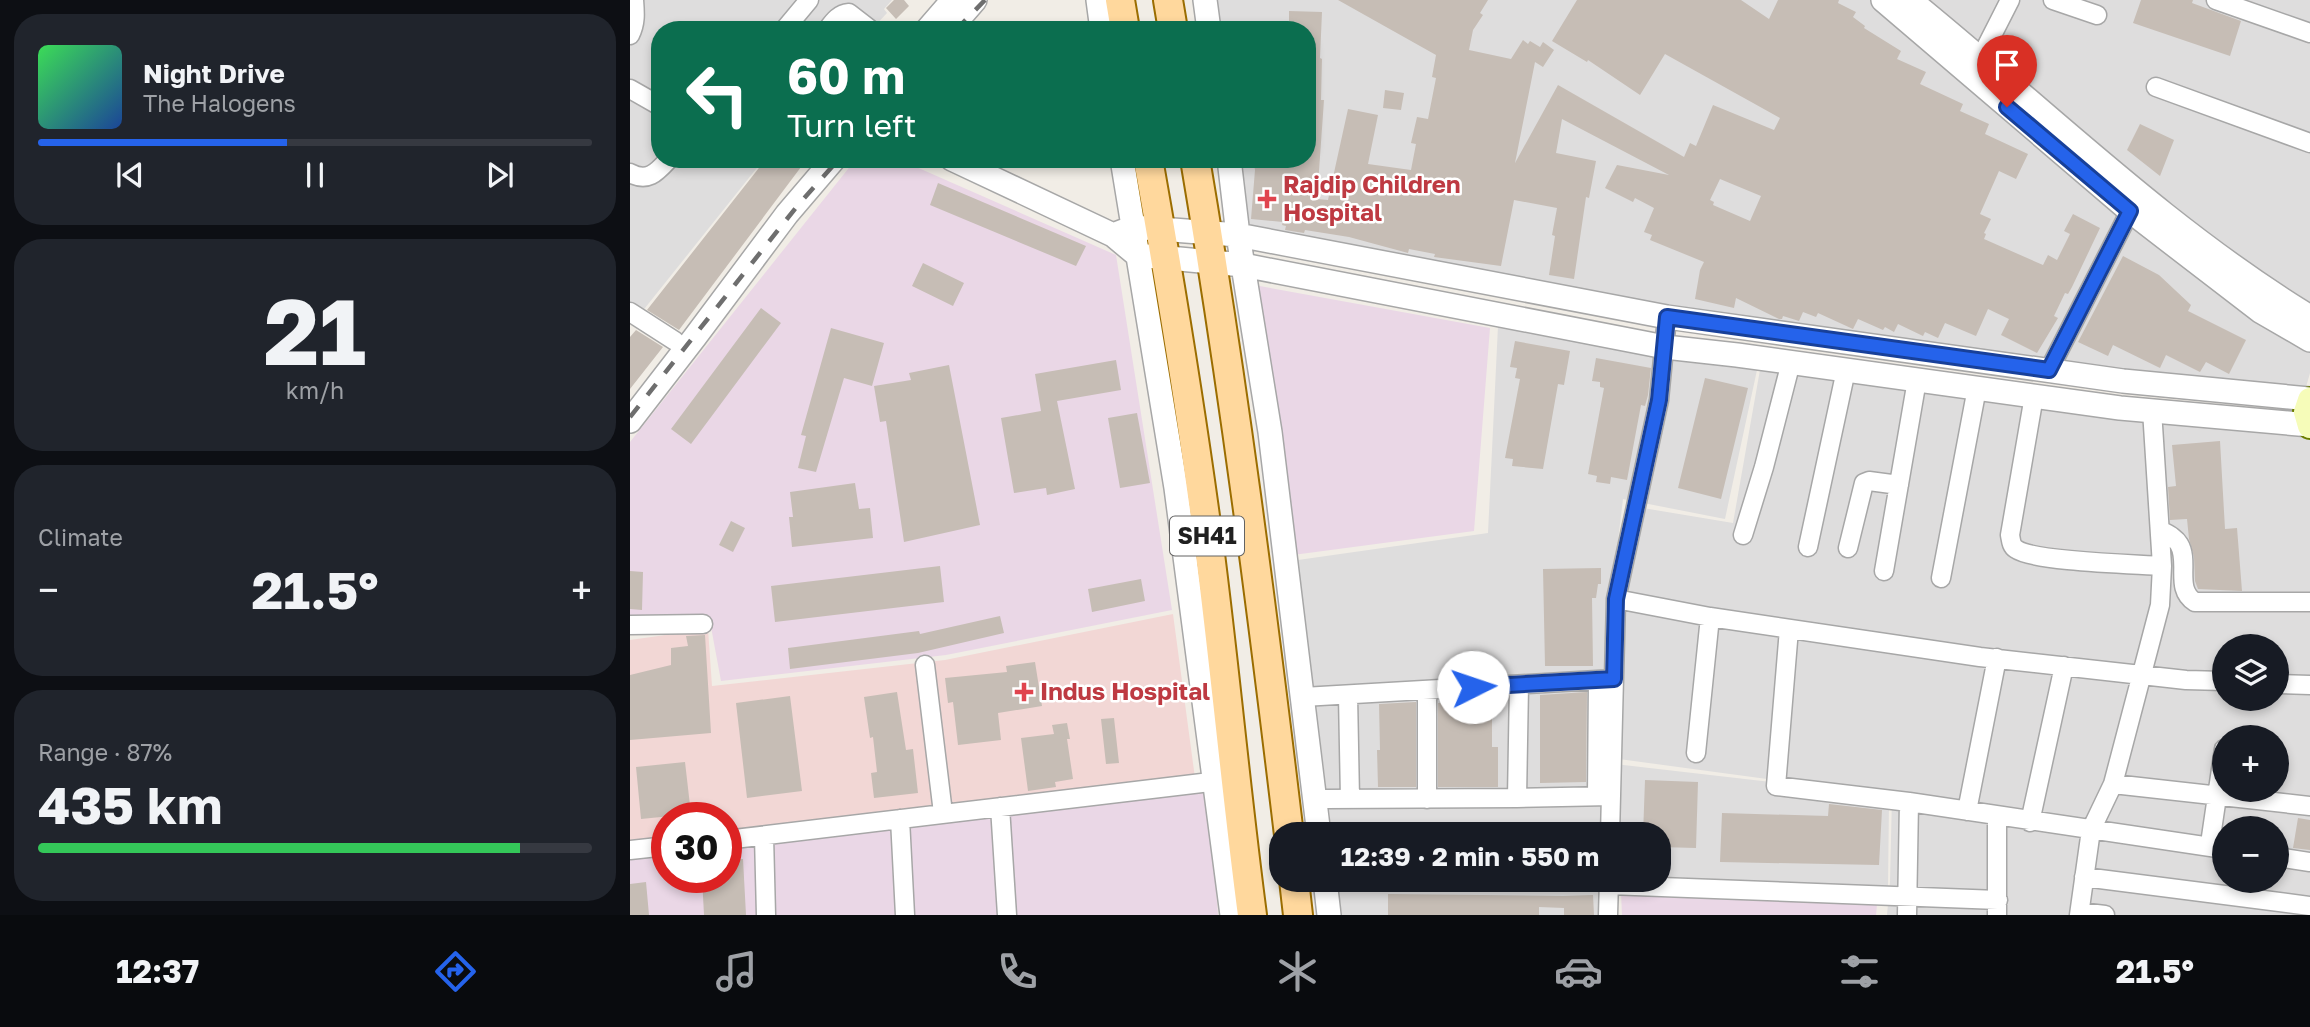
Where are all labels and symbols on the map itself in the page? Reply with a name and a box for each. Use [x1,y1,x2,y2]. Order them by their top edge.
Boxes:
pin [1977,35,2037,107]
place label: Rajdip Children Hospital [1283,169,1460,226]
marker: Rajdip Children Hospital [1257,189,1277,209]
road number: SH41 [1170,516,1244,556]
position arrow [1436,650,1510,724]
place label: Indus Hospital [1040,676,1210,705]
marker: Indus Hospital [1014,682,1034,702]
speed limit sign: 30 [651,802,742,893]

